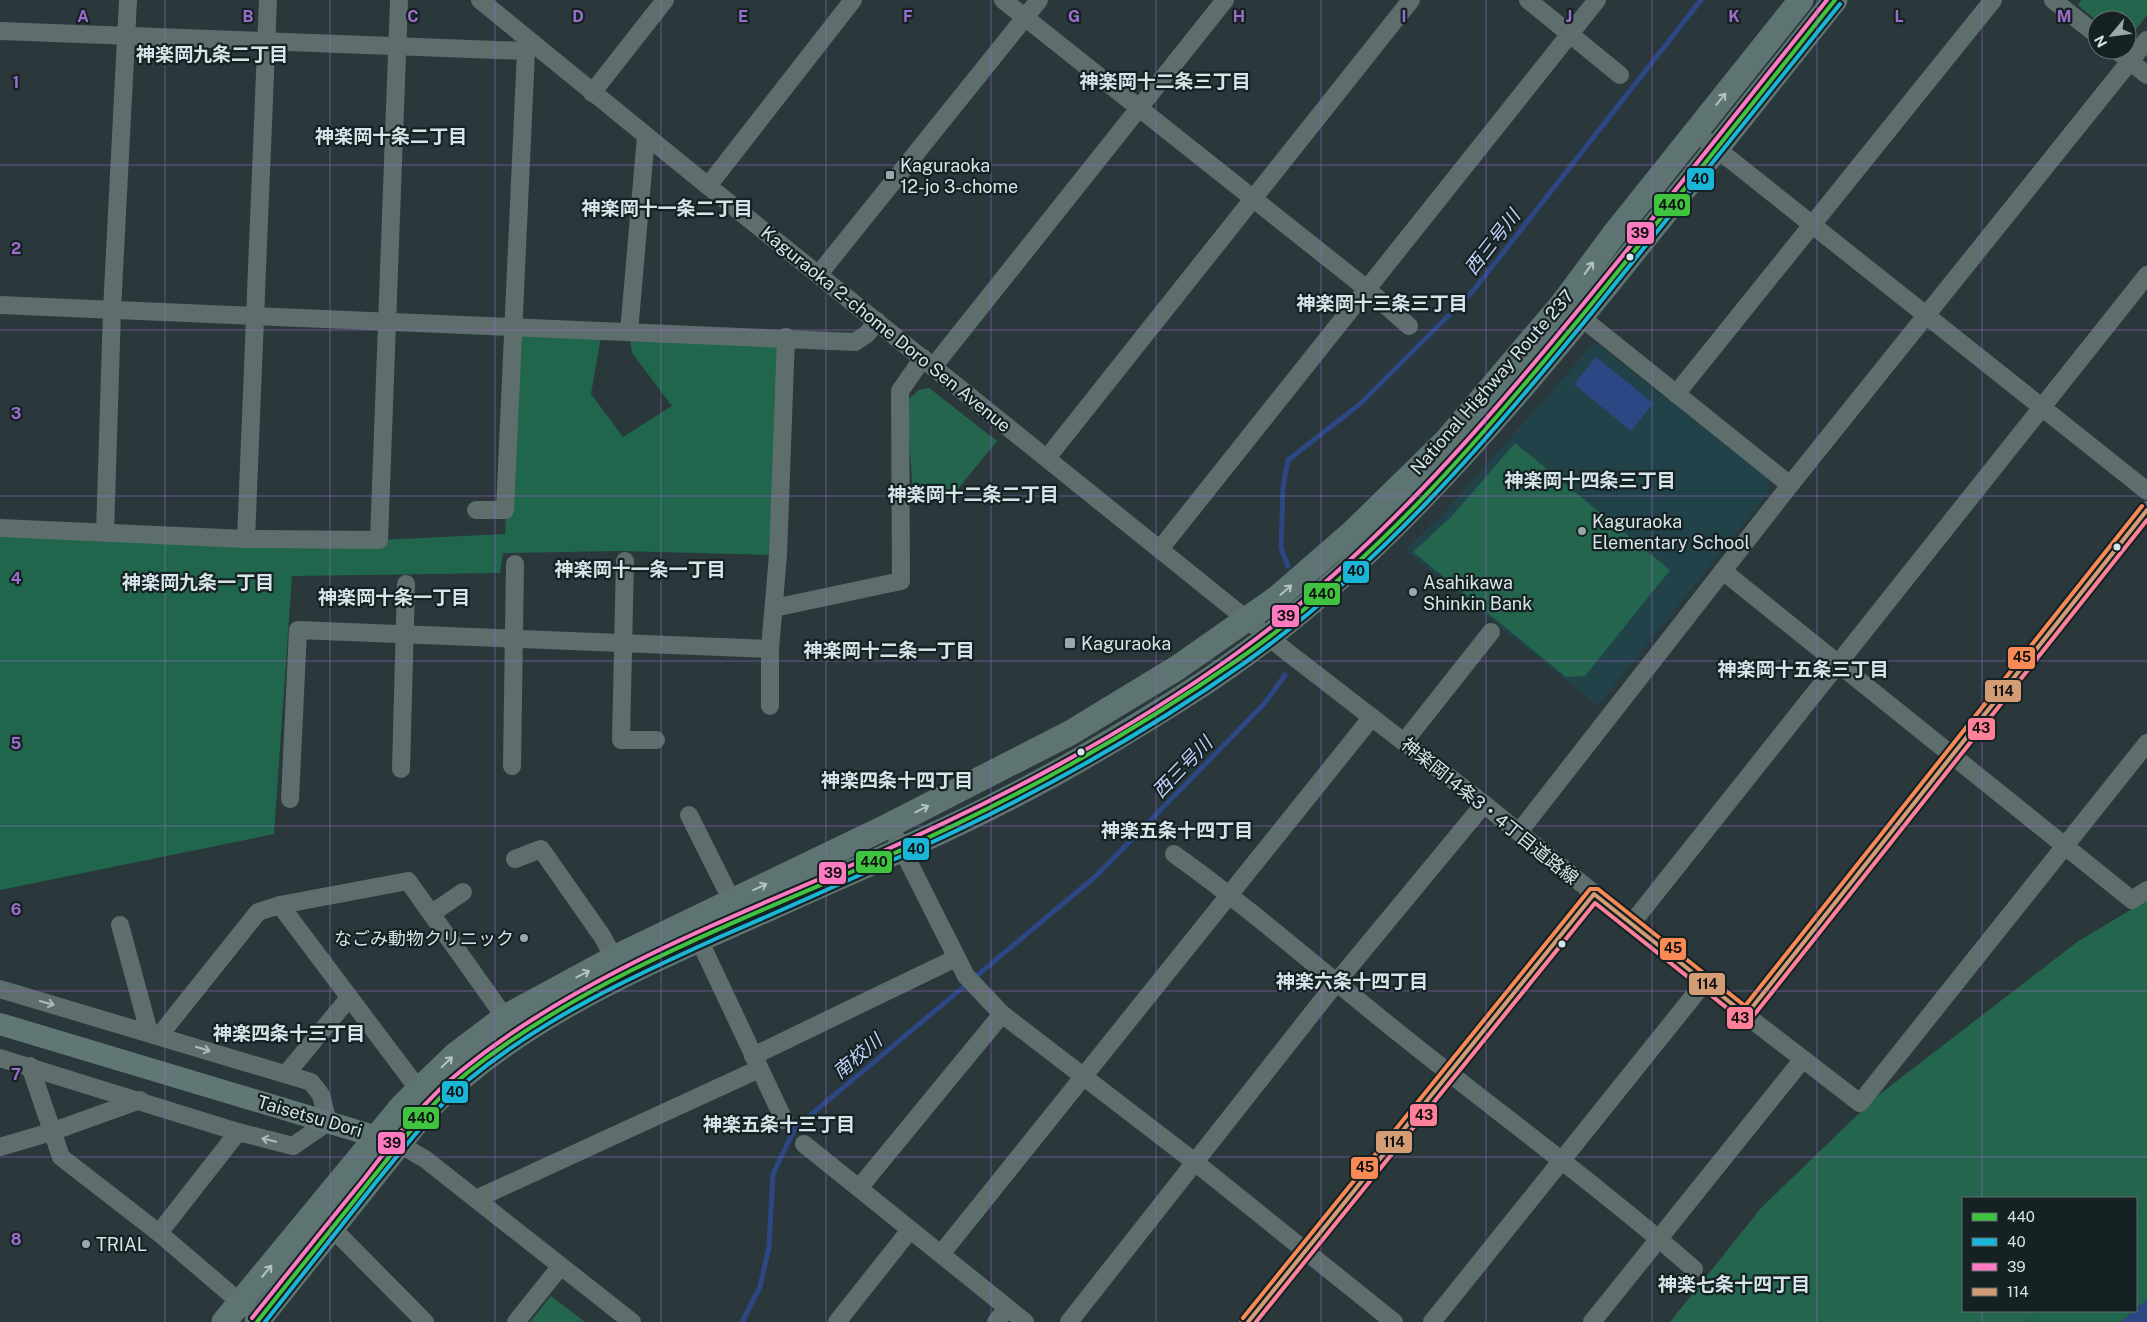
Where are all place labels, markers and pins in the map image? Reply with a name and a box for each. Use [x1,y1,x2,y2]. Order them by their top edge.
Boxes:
place label: Kaguraoka 12-jo 3-chome [900,155,1018,197]
marker: Kaguraoka 12-jo 3-chome [884,169,896,181]
unlabelled marker [1625,252,1635,262]
place label: Kaguraoka Elementary School [1592,511,1750,553]
marker: Kaguraoka Elementary School [1576,525,1588,537]
unlabelled marker [2112,542,2122,552]
place label: Asahikawa Shinkin Bank [1423,572,1532,614]
marker: Asahikawa Shinkin Bank [1407,586,1419,598]
place label: Kaguraoka [1081,633,1171,654]
marker: Kaguraoka [1063,636,1077,650]
unlabelled marker [1076,747,1086,757]
place label: なごみ動物クリニック [334,928,514,949]
marker: なごみ動物クリニック [518,932,530,944]
unlabelled marker [1557,939,1567,949]
place label: TRIAL [96,1234,147,1255]
marker: TRIAL [80,1238,92,1250]

